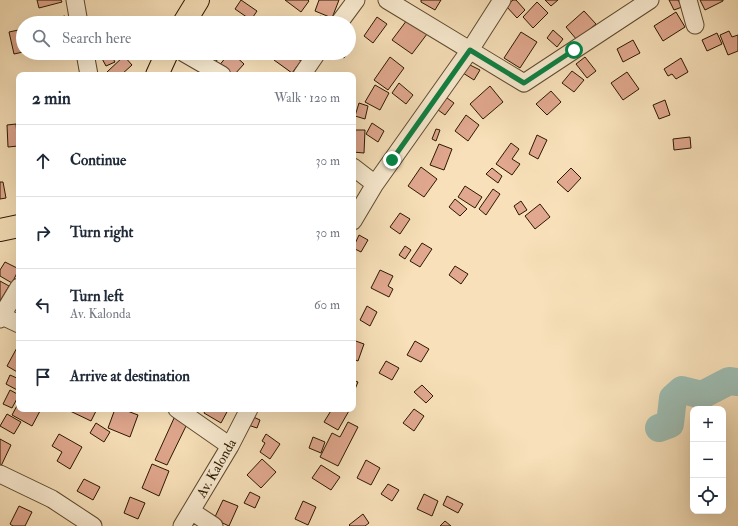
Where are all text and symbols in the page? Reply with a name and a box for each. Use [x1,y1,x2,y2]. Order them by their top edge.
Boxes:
search box [16,16,356,60]
icon: search [30,27,52,49]
text: Search here [62,29,131,48]
route start [565,41,583,59]
text: 2 min [32,88,71,109]
text: Walk · 120 m [274,90,340,106]
icon: ahead [32,150,54,172]
text: Continue [70,151,126,170]
route end [383,151,401,169]
text: 30 m [316,153,340,169]
icon: right [32,222,54,244]
text: Turn right [70,223,133,242]
text: 30 m [316,225,340,241]
text: Turn left [70,287,124,306]
icon: left [32,294,54,316]
text: 60 m [314,297,340,313]
text: Av. Kalonda [70,306,131,322]
icon: arrive [32,366,54,388]
text: Arrive at destination [70,367,190,386]
map controls [690,406,726,514]
button: + [690,406,726,442]
street label: Av. Kalonda [192,435,240,502]
button: − [690,442,726,478]
button: locate [690,478,726,514]

